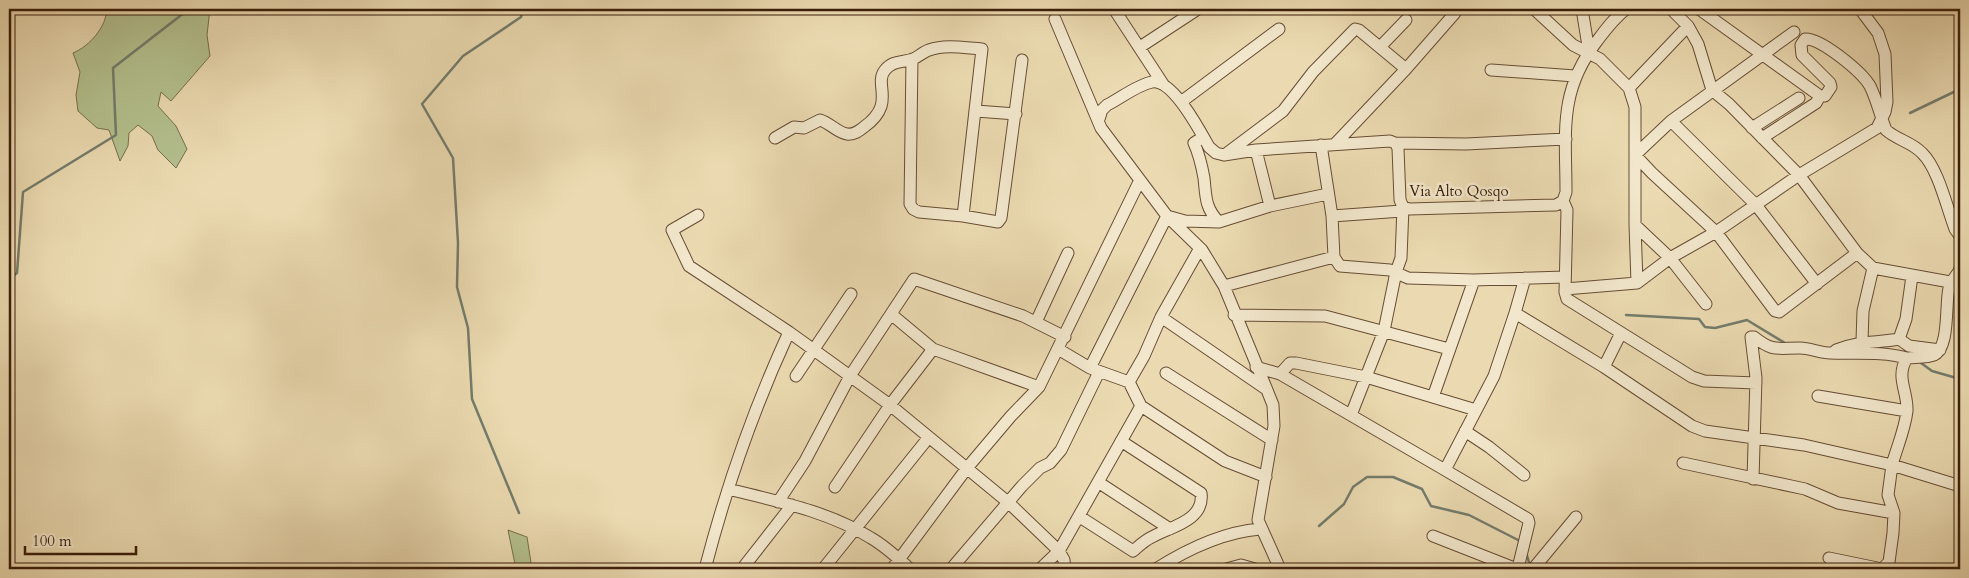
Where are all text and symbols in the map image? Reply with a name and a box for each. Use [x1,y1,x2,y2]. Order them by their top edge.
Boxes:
street label: Via Alto Qosqo [1409,181,1509,201]
scale bar [25,523,136,555]
text: 100 m [32,531,72,551]

